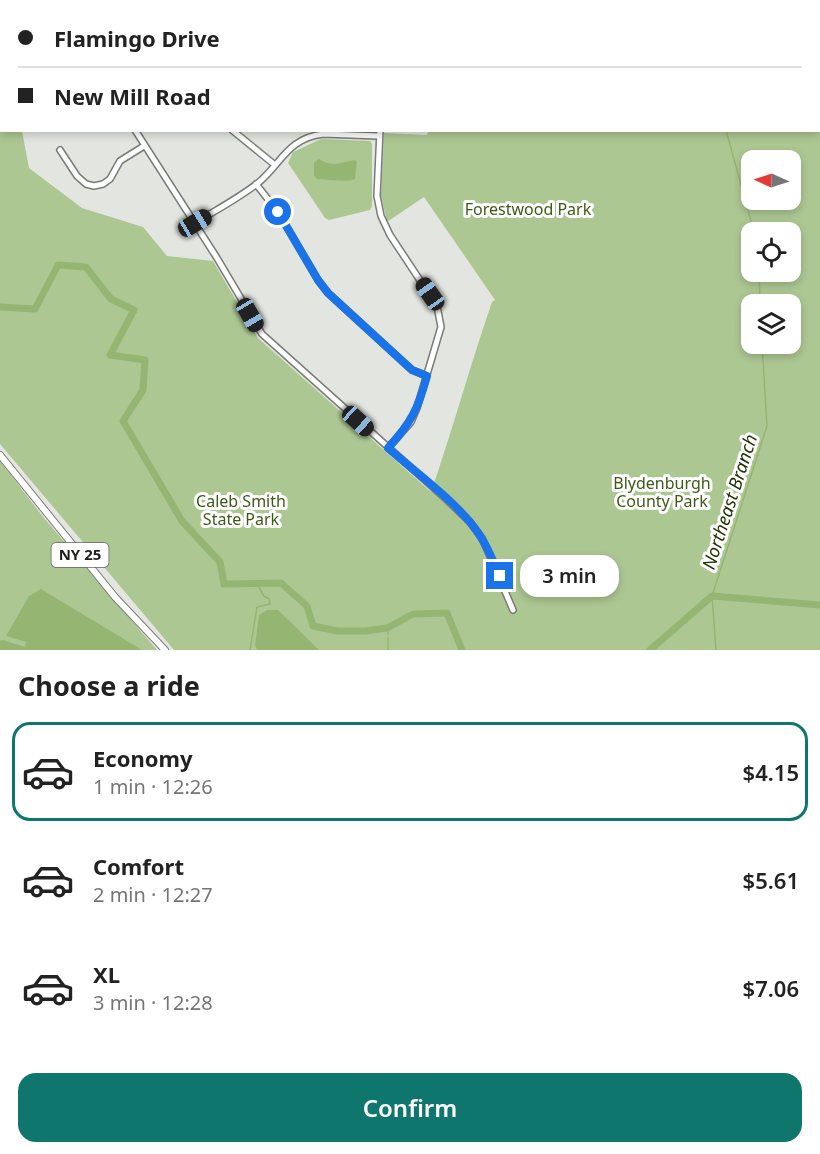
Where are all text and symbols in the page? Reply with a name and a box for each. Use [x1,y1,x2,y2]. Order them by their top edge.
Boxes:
text: Flamingo Drive [54,23,220,53]
text: New Mill Road [54,81,211,111]
north arrow [741,150,801,210]
map controls [741,150,801,354]
route start [264,198,291,225]
park label: Forestwood Park [465,198,592,220]
car [175,206,215,240]
button: locate [741,222,801,282]
car [412,274,448,314]
button: layers [741,294,801,354]
car [233,295,267,335]
car [339,402,377,440]
water label: Northeast Branch [696,431,762,572]
park label: Blydenburgh County Park [613,472,711,512]
park label: Caleb Smith State Park [196,490,286,530]
road number: NY 25 [52,543,109,567]
callout: 3 min [521,555,620,597]
route end [486,562,513,589]
text: 3 min [542,562,597,589]
text: Choose a ride [18,667,200,704]
text: Economy [93,743,192,773]
icon: car [21,745,75,799]
text: $4.15 [743,757,799,787]
text: 1 min · 12:26 [93,773,213,800]
text: Comfort [93,851,184,881]
icon: car [21,853,75,907]
text: $5.61 [743,865,799,895]
text: 2 min · 12:27 [93,881,213,908]
text: XL [93,959,120,989]
icon: car [21,961,75,1015]
text: $7.06 [743,973,799,1003]
text: 3 min · 12:28 [93,989,213,1016]
button: Confirm [18,1073,802,1142]

